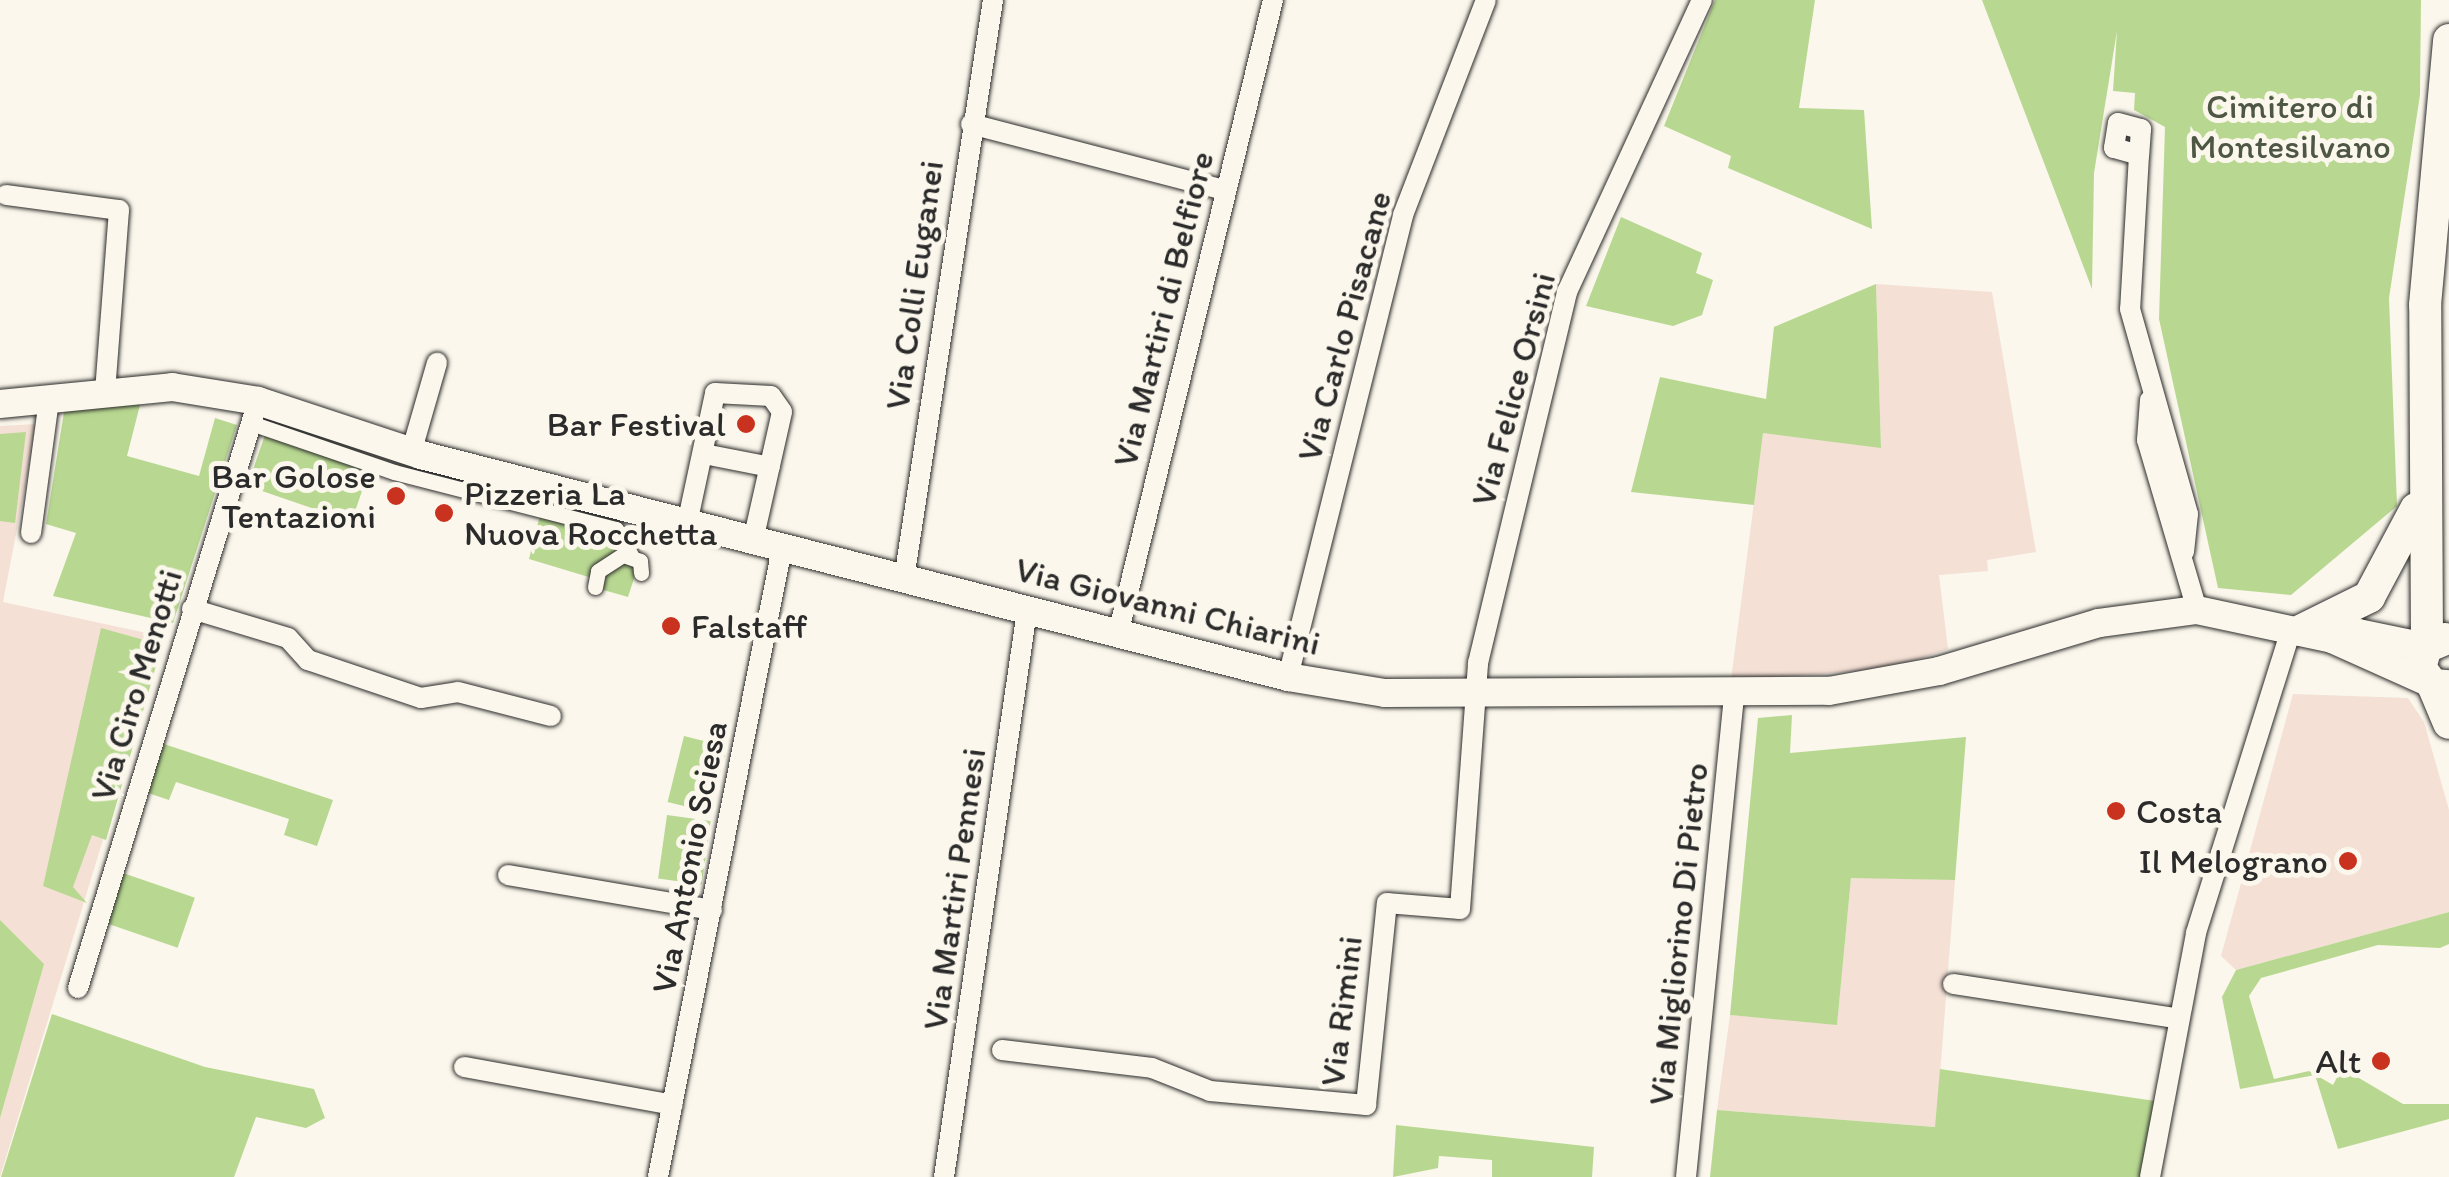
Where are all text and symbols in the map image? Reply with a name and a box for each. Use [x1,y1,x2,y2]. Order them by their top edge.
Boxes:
park label: Cimitero di Montesilvano [2189,85,2391,167]
street label: Via Martiri di Belfiore [1104,147,1222,471]
street label: Via Colli Euganei [876,158,952,412]
street label: Via Carlo Pisacane [1288,187,1400,465]
street label: Via Felice Orsini [1462,267,1564,511]
place label: Bar Festival [548,403,726,445]
marker: Bar Festival [735,413,757,435]
place label: Bar Golose Tentazioni [211,455,376,537]
place label: Pizzeria La Nuova Rocchetta [464,472,717,554]
marker: Bar Golose Tentazioni [385,485,407,507]
marker: Pizzeria La Nuova Rocchetta [433,502,455,524]
street label: Via Giovanni Chiarini [1011,548,1325,664]
street label: Via Ciro Menotti [81,564,191,806]
place label: Falstaff [691,605,807,647]
marker: Falstaff [660,615,682,637]
street label: Via Antonio Sciesa [642,717,736,997]
street label: Via Martiri Pennesi [914,746,994,1032]
street label: Via Migliorino Di Pietro [1639,761,1717,1107]
place label: Costa [2136,790,2222,832]
marker: Costa [2105,800,2127,822]
place label: Il Melograno [2138,840,2328,882]
marker: Il Melograno [2337,850,2359,872]
street label: Via Rimini [1311,934,1371,1088]
place label: Alt [2316,1040,2361,1082]
marker: Alt [2370,1050,2392,1072]

